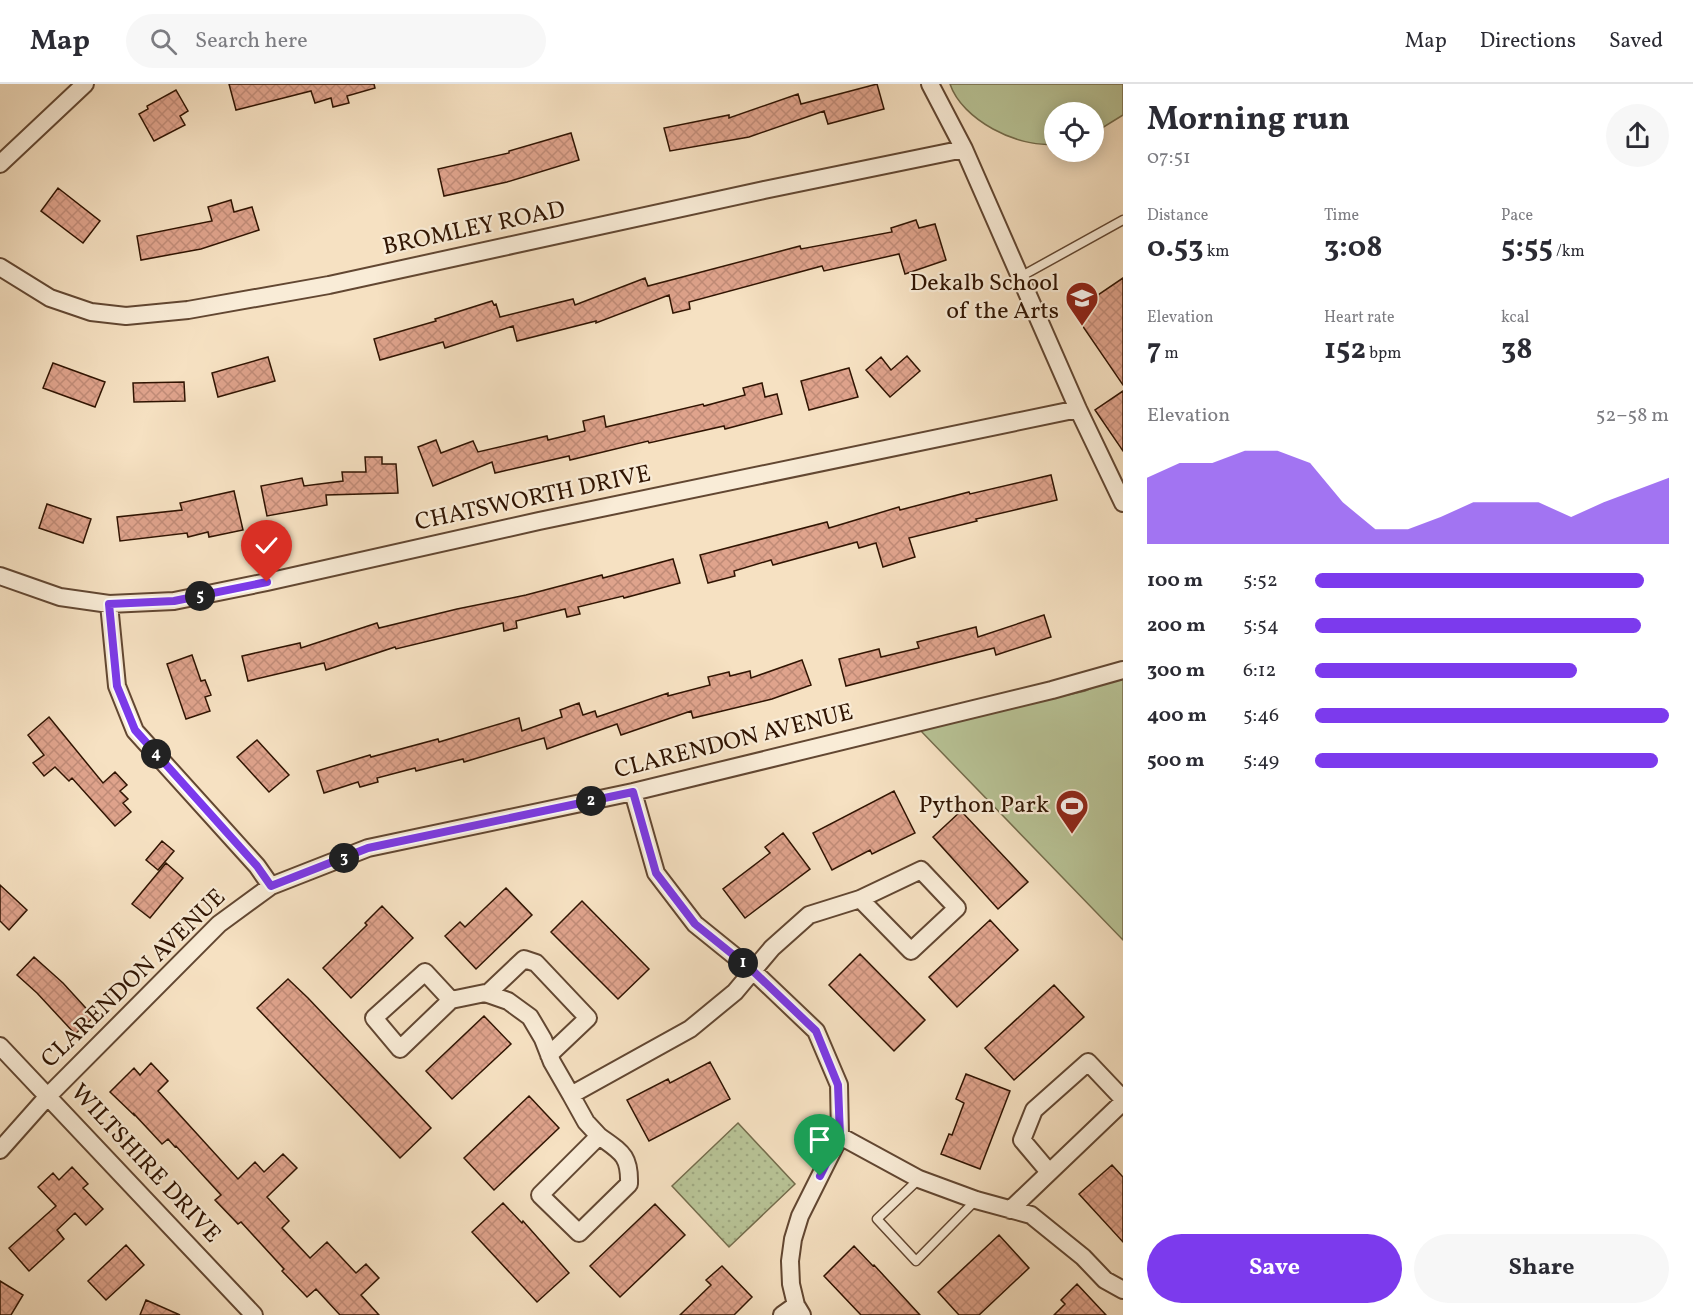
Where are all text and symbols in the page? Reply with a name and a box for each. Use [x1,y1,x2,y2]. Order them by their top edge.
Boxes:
search box [126,14,546,68]
text: Map [30,22,90,61]
icon: search [147,25,180,58]
text: Search here [195,26,308,57]
text: Map [1405,27,1447,56]
text: Directions [1480,27,1576,56]
text: Saved [1609,27,1663,56]
text: Morning run [1147,98,1350,144]
map controls [1044,102,1104,162]
button: locate [1044,102,1104,162]
button: share [1606,104,1669,167]
text: 07:51 [1147,144,1191,172]
street label: BROMLEY ROAD [380,193,568,265]
text: Distance [1147,205,1208,227]
text: Time [1324,205,1359,227]
text: Pace [1501,205,1533,227]
text: 0.53 [1147,227,1203,269]
text: 3:08 [1324,227,1383,269]
text: 5:55 [1501,227,1553,269]
text: km [1203,241,1230,263]
text: /km [1553,241,1585,263]
place label: Dekalb School of the Arts [910,267,1059,329]
school or university icon: Dekalb School of the Arts [1064,280,1100,327]
text: Elevation [1147,307,1214,329]
text: Heart rate [1324,307,1395,329]
text: kcal [1501,307,1529,329]
text: 7 [1147,329,1161,371]
text: 152 [1324,329,1366,371]
text: 38 [1501,329,1533,371]
text: m [1161,343,1179,365]
text: bpm [1366,343,1401,365]
text: Elevation [1147,402,1230,430]
text: 52–58 m [1596,402,1669,430]
street label: CHATSWORTH DRIVE [412,457,654,541]
pin [241,520,292,582]
icon: check [250,529,283,562]
text: 100 m [1147,567,1203,595]
text: 5:52 [1243,567,1278,595]
pin: 5 [185,581,215,611]
text: 5 [196,585,204,607]
text: 200 m [1147,612,1205,640]
text: 5:54 [1243,612,1279,640]
text: 300 m [1147,657,1205,685]
text: 6:12 [1243,657,1276,685]
street label: CLARENDON AVENUE [611,696,857,788]
text: 400 m [1147,702,1207,730]
text: 5:46 [1243,702,1279,730]
pin: 4 [141,739,171,769]
text: 4 [151,743,161,765]
text: 500 m [1147,747,1205,775]
text: 5:49 [1243,747,1279,775]
pin: 2 [576,786,606,816]
sports icon: Python Park [1054,788,1090,835]
place label: Python Park [918,789,1049,823]
text: 2 [587,790,595,812]
pin: 3 [329,843,359,873]
text: 3 [340,847,348,869]
street label: CLARENDON AVENUE [34,882,234,1076]
pin: 1 [728,948,758,978]
text: 1 [740,952,746,974]
street label: WILTSHIRE DRIVE [62,1077,228,1251]
pin [794,1114,845,1176]
icon: arrive [803,1123,836,1156]
button: Save [1147,1234,1402,1303]
button: Share [1414,1234,1669,1303]

